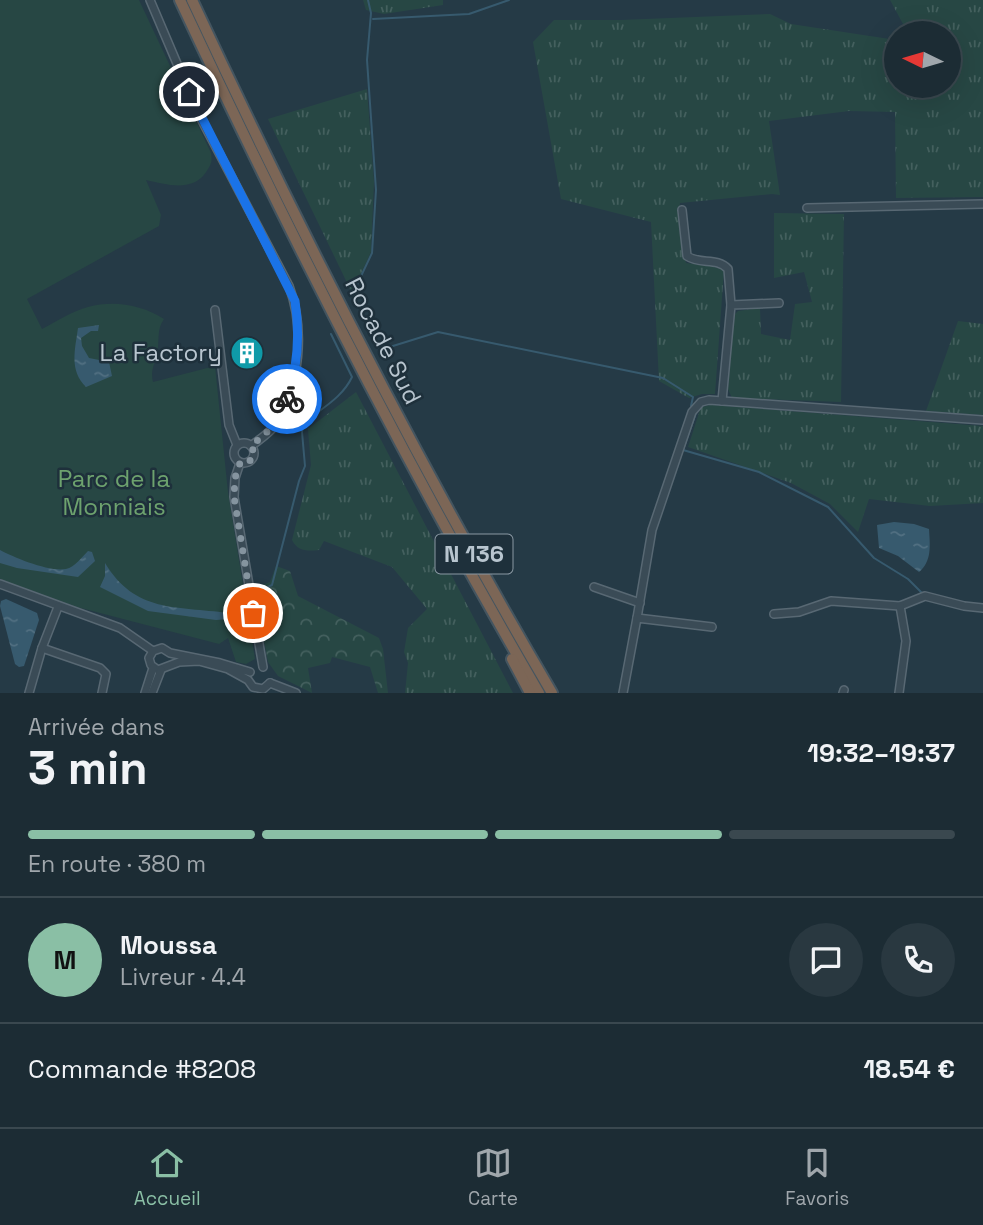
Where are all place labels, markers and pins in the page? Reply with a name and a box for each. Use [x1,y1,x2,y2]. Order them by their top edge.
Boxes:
pin [159,62,219,122]
building icon: La Factory [228,334,266,372]
place label: La Factory [100,337,222,368]
pin [223,583,283,643]

